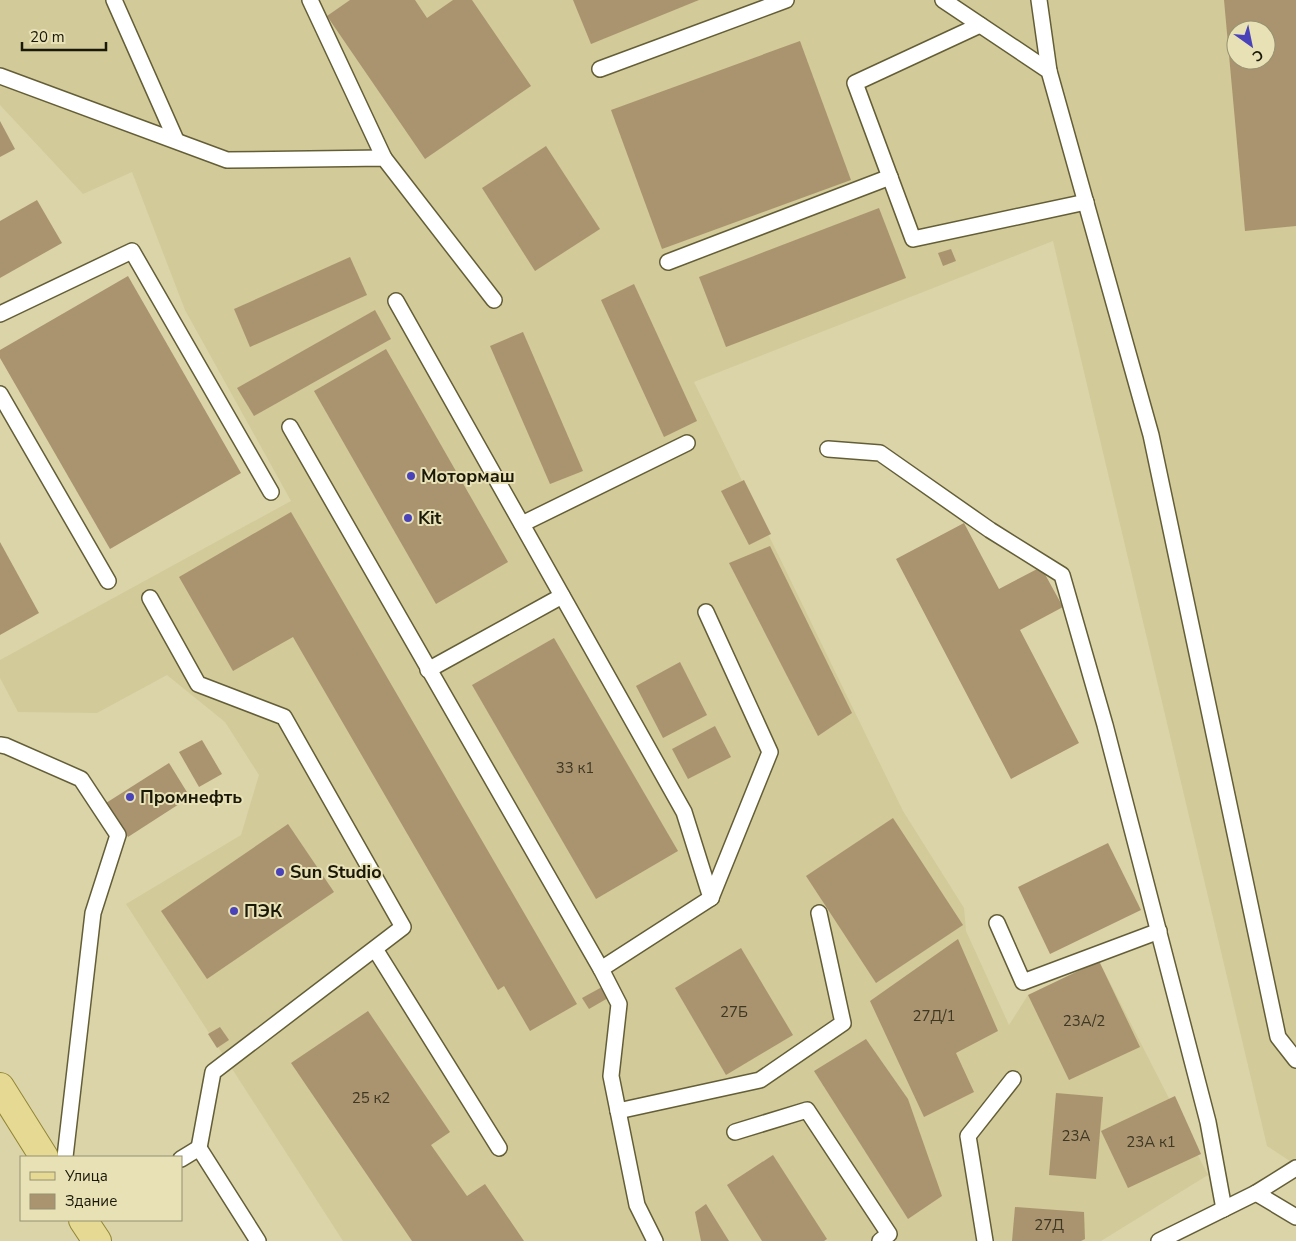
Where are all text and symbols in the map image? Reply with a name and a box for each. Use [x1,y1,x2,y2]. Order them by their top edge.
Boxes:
scale bar [22,20,106,52]
north arrow [1226,20,1276,70]
text: 20 m [30,27,65,47]
text: С [1248,45,1267,66]
place label: Мотормаш [421,464,515,488]
marker: Мотормаш [405,470,417,482]
place label: Kit [418,506,442,530]
marker: Kit [402,512,414,524]
house number: 33 к1 [556,758,594,778]
place label: Промнефть [140,785,242,809]
marker: Промнефть [124,791,136,803]
place label: Sun Studio [290,860,382,884]
marker: Sun Studio [274,866,286,878]
place label: ПЭК [244,899,283,923]
marker: ПЭК [228,905,240,917]
house number: 27Б [720,1002,748,1022]
house number: 27Д/1 [913,1006,955,1026]
house number: 23А/2 [1063,1011,1105,1031]
house number: 25 к2 [352,1088,390,1108]
house number: 23А [1062,1126,1091,1146]
house number: 23А к1 [1126,1132,1176,1152]
legend [20,1156,182,1221]
text: Улица [64,1166,108,1186]
text: Здание [65,1191,117,1211]
house number: 27Д [1034,1215,1064,1235]

